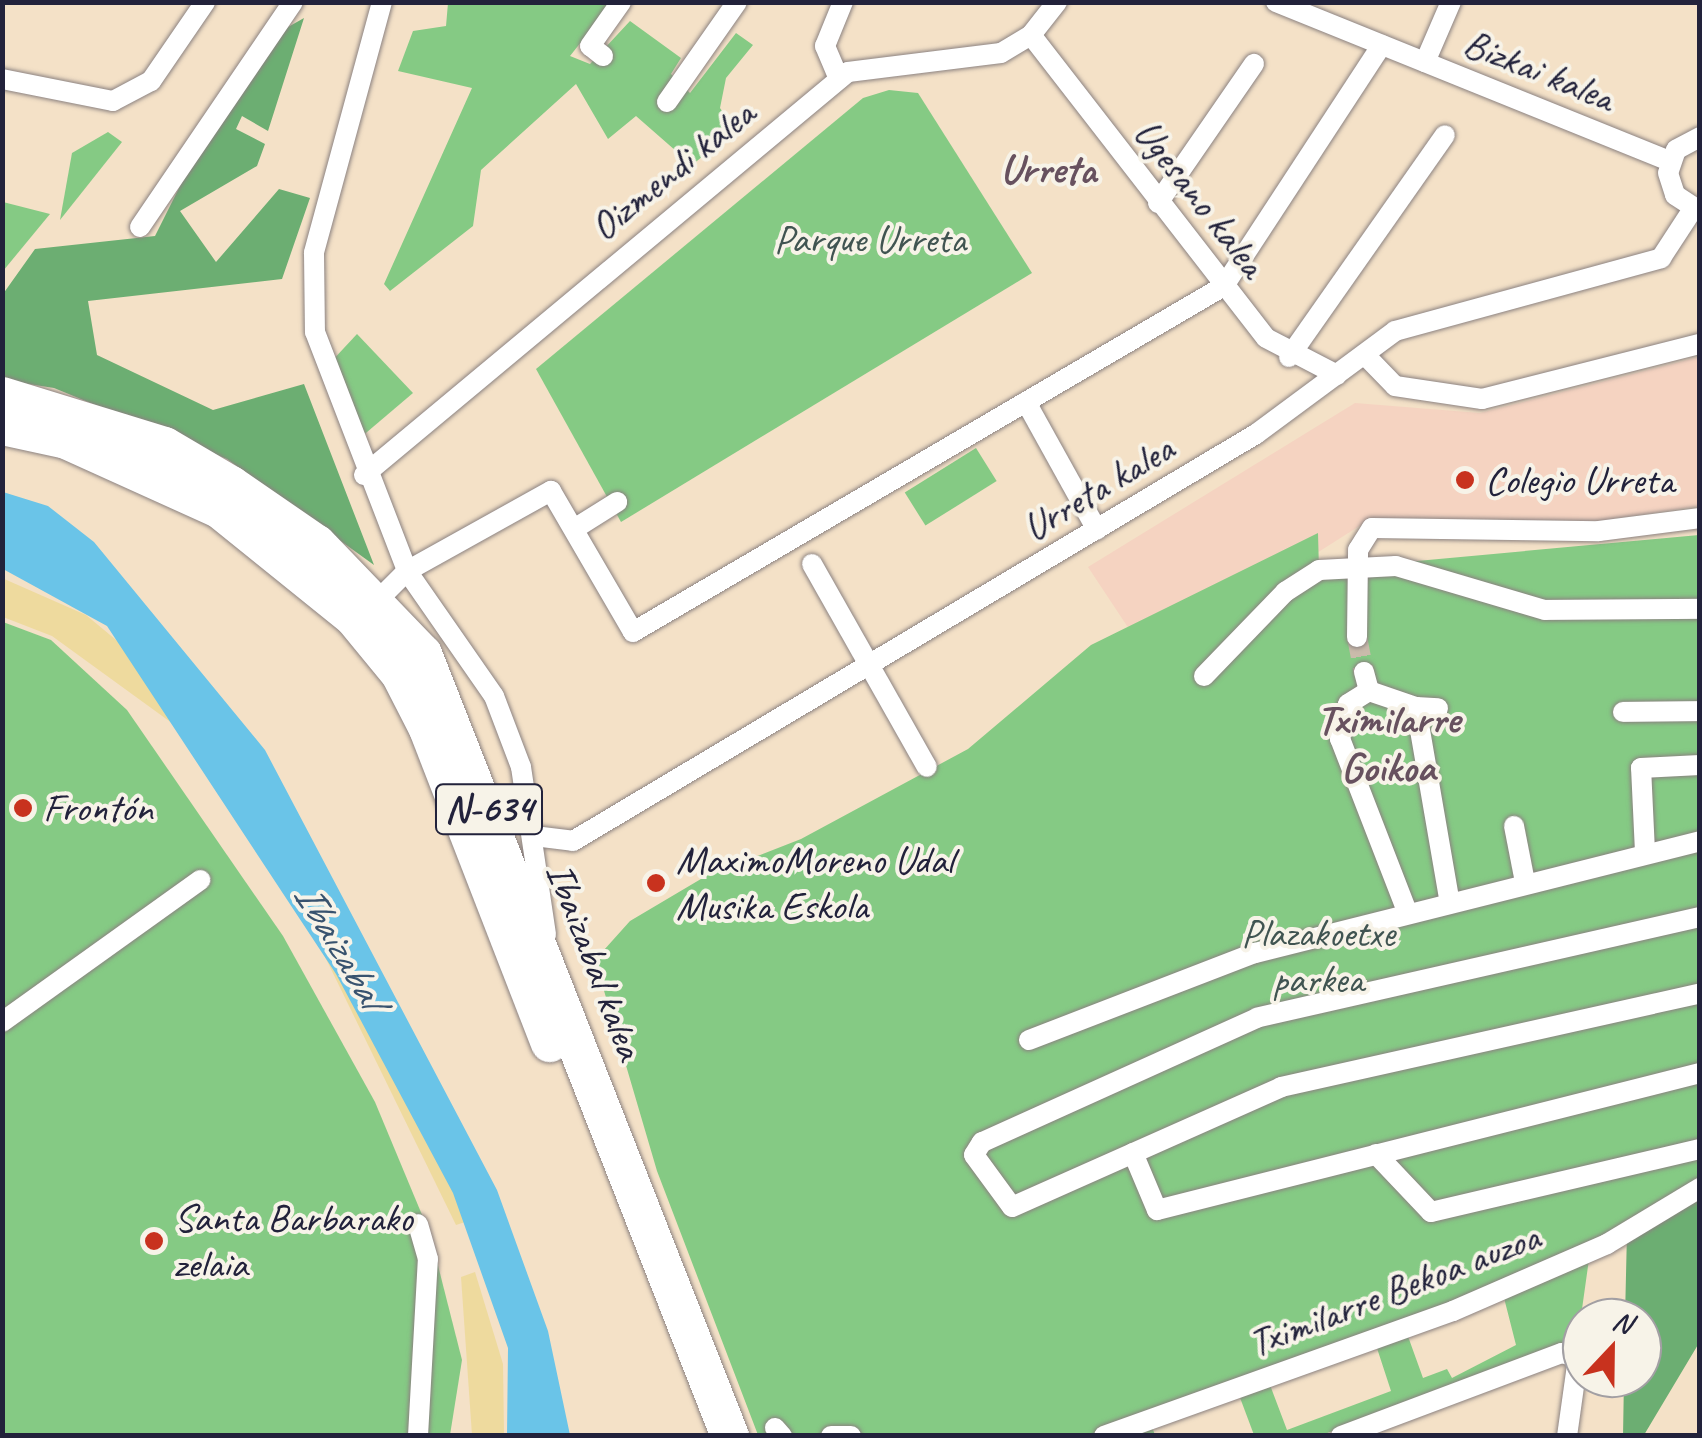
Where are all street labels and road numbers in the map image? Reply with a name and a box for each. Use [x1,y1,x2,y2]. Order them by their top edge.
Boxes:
street label: Bizkai kalea [1457,18,1621,122]
street label: Oizmendi kalea [580,89,764,251]
street label: Ugesano kalea [1124,110,1276,286]
street label: Urreta kalea [1013,424,1183,552]
road number: N-634 [434,776,544,842]
street label: Ibaizabal kalea [536,856,654,1066]
street label: Tximilarre Bekoa auzoa [1241,1212,1547,1368]

